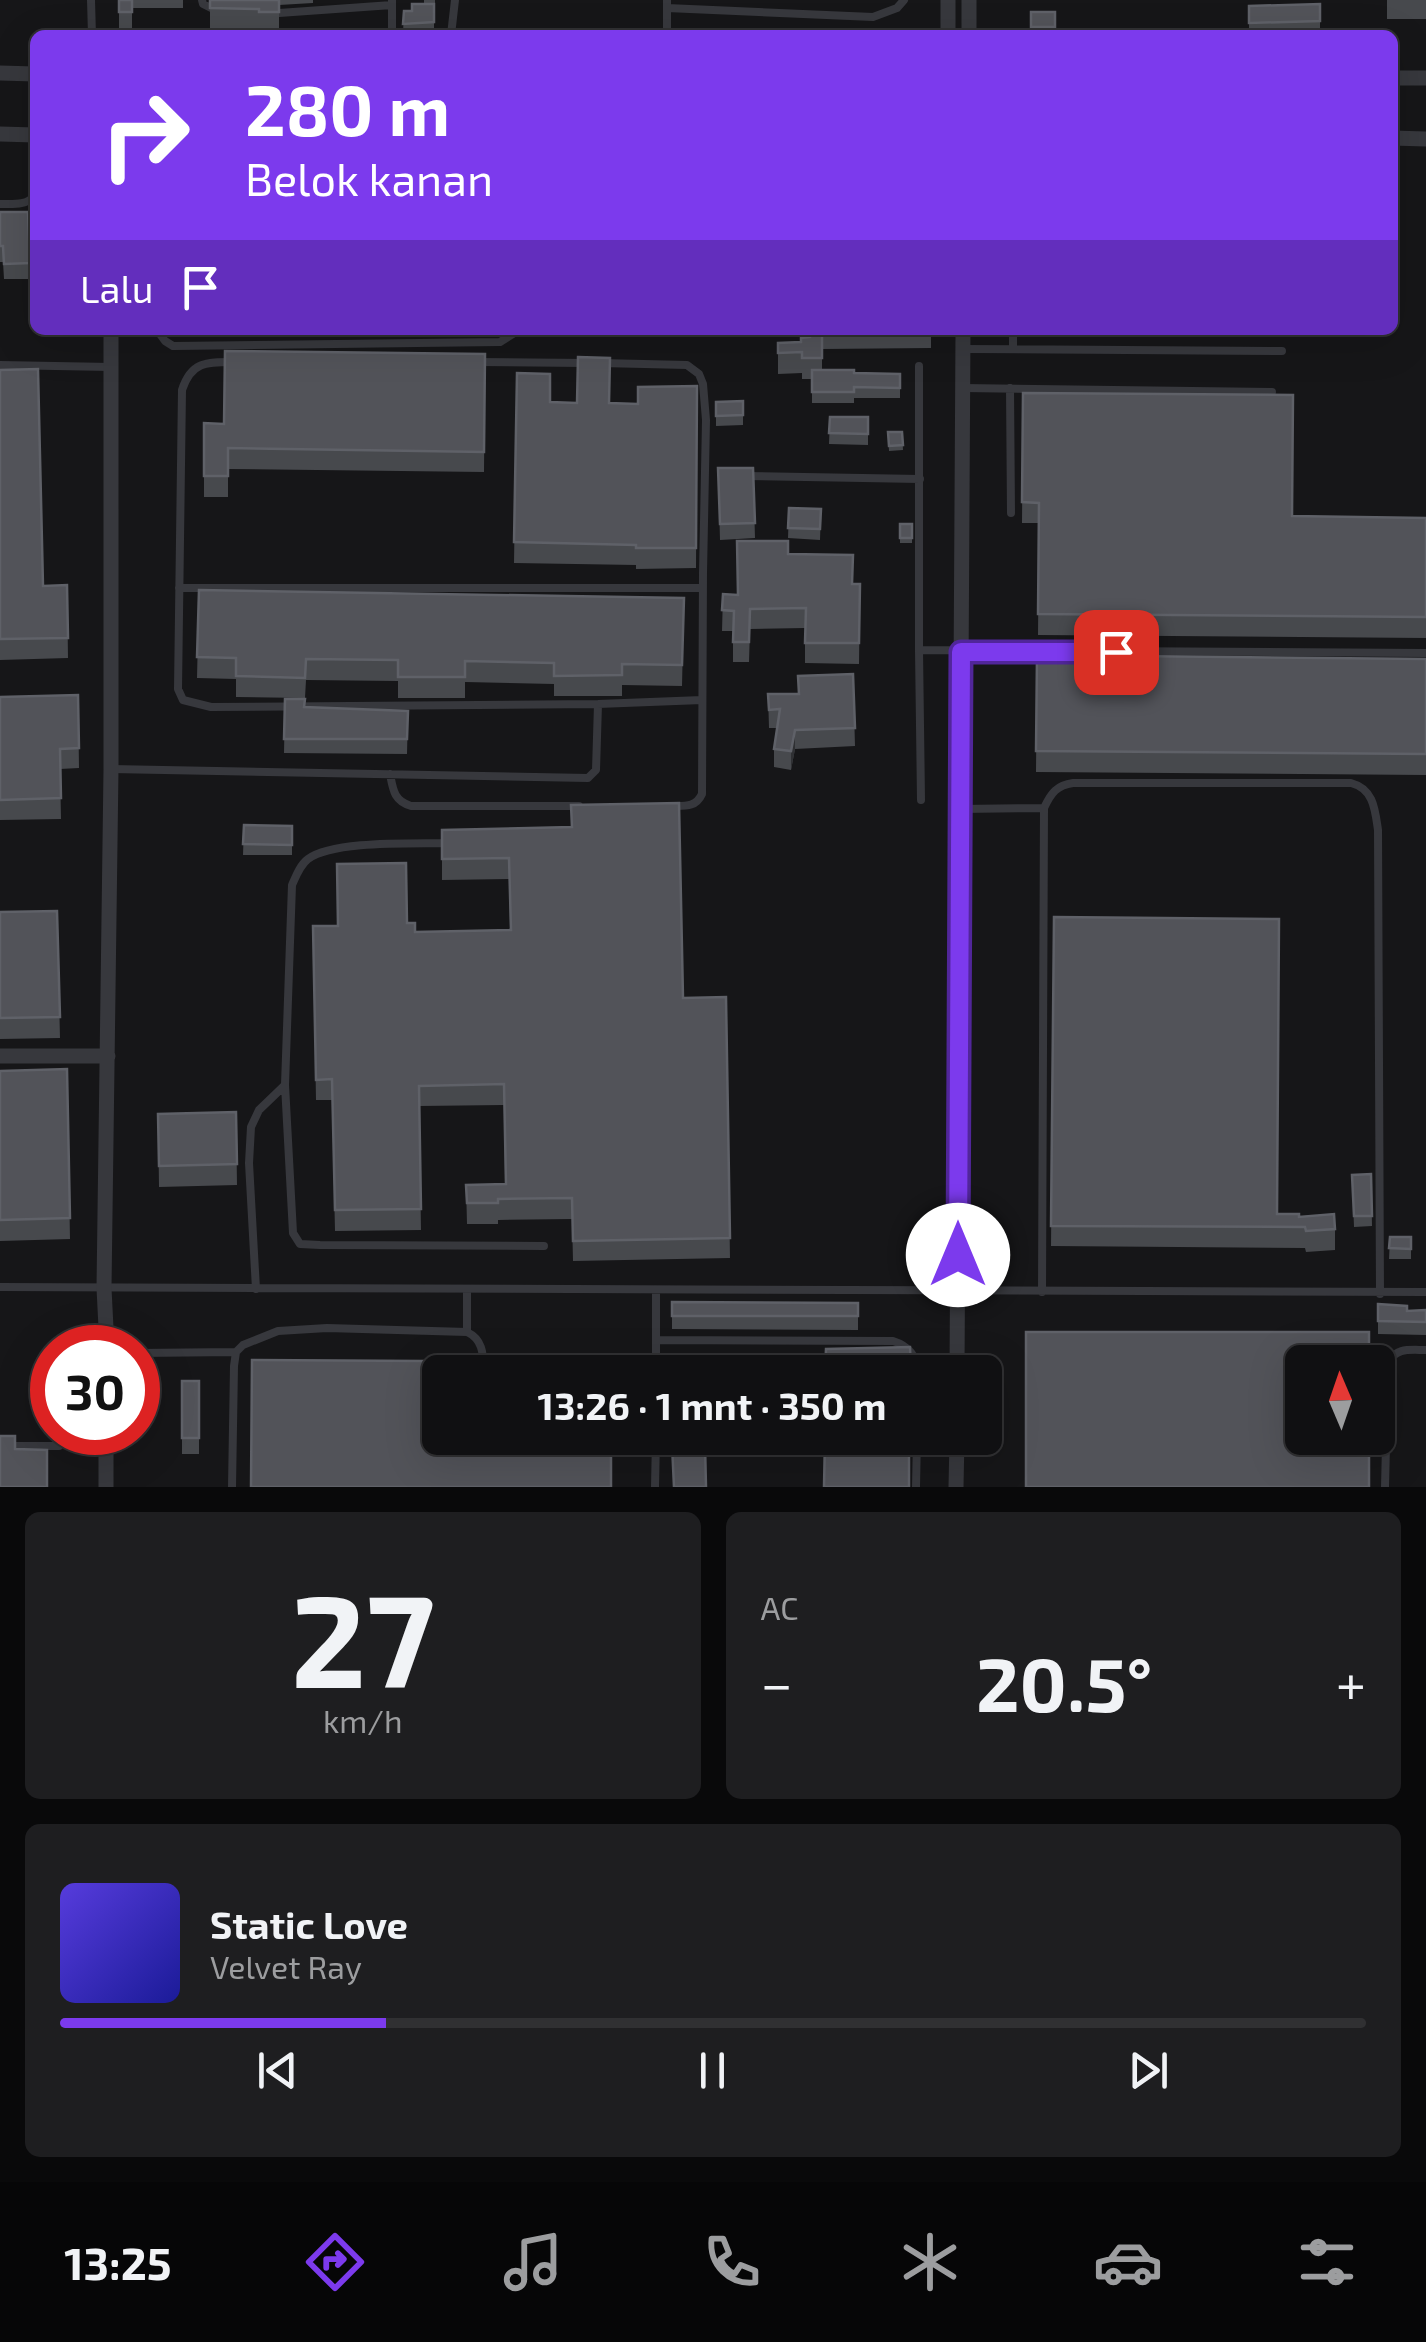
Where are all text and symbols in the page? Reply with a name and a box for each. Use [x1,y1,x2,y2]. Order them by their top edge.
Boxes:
text: 280 m [245,66,450,150]
icon: right [80,70,210,200]
text: Belok kanan [245,151,493,205]
icon: arrive [173,260,228,315]
text: Lalu [80,265,153,311]
pin [1074,610,1159,695]
icon: arrive [1089,625,1144,680]
position arrow [906,1203,1010,1307]
speed limit sign: 30 [30,1325,160,1455]
north arrow [1285,1345,1395,1455]
map controls [1285,1345,1395,1455]
text: 13:26 · 1 mnt · 350 m [538,1382,886,1428]
text: 27 [291,1558,435,1714]
text: AC [761,1588,799,1626]
text: 20.5° [976,1637,1152,1727]
text: − [761,1649,793,1715]
text: + [1336,1649,1366,1715]
text: km/h [323,1701,402,1739]
text: Static Love [210,1901,408,1947]
text: Velvet Ray [210,1947,362,1985]
icon: previous [250,2043,305,2098]
icon: pause [685,2043,740,2098]
icon: next [1121,2043,1176,2098]
icon: directions [300,2227,370,2297]
icon: music [498,2227,568,2297]
icon: phone [697,2227,767,2297]
icon: climate [895,2227,965,2297]
icon: car [1093,2227,1163,2297]
icon: filters [1292,2227,1362,2297]
text: 13:25 [64,2235,172,2289]

